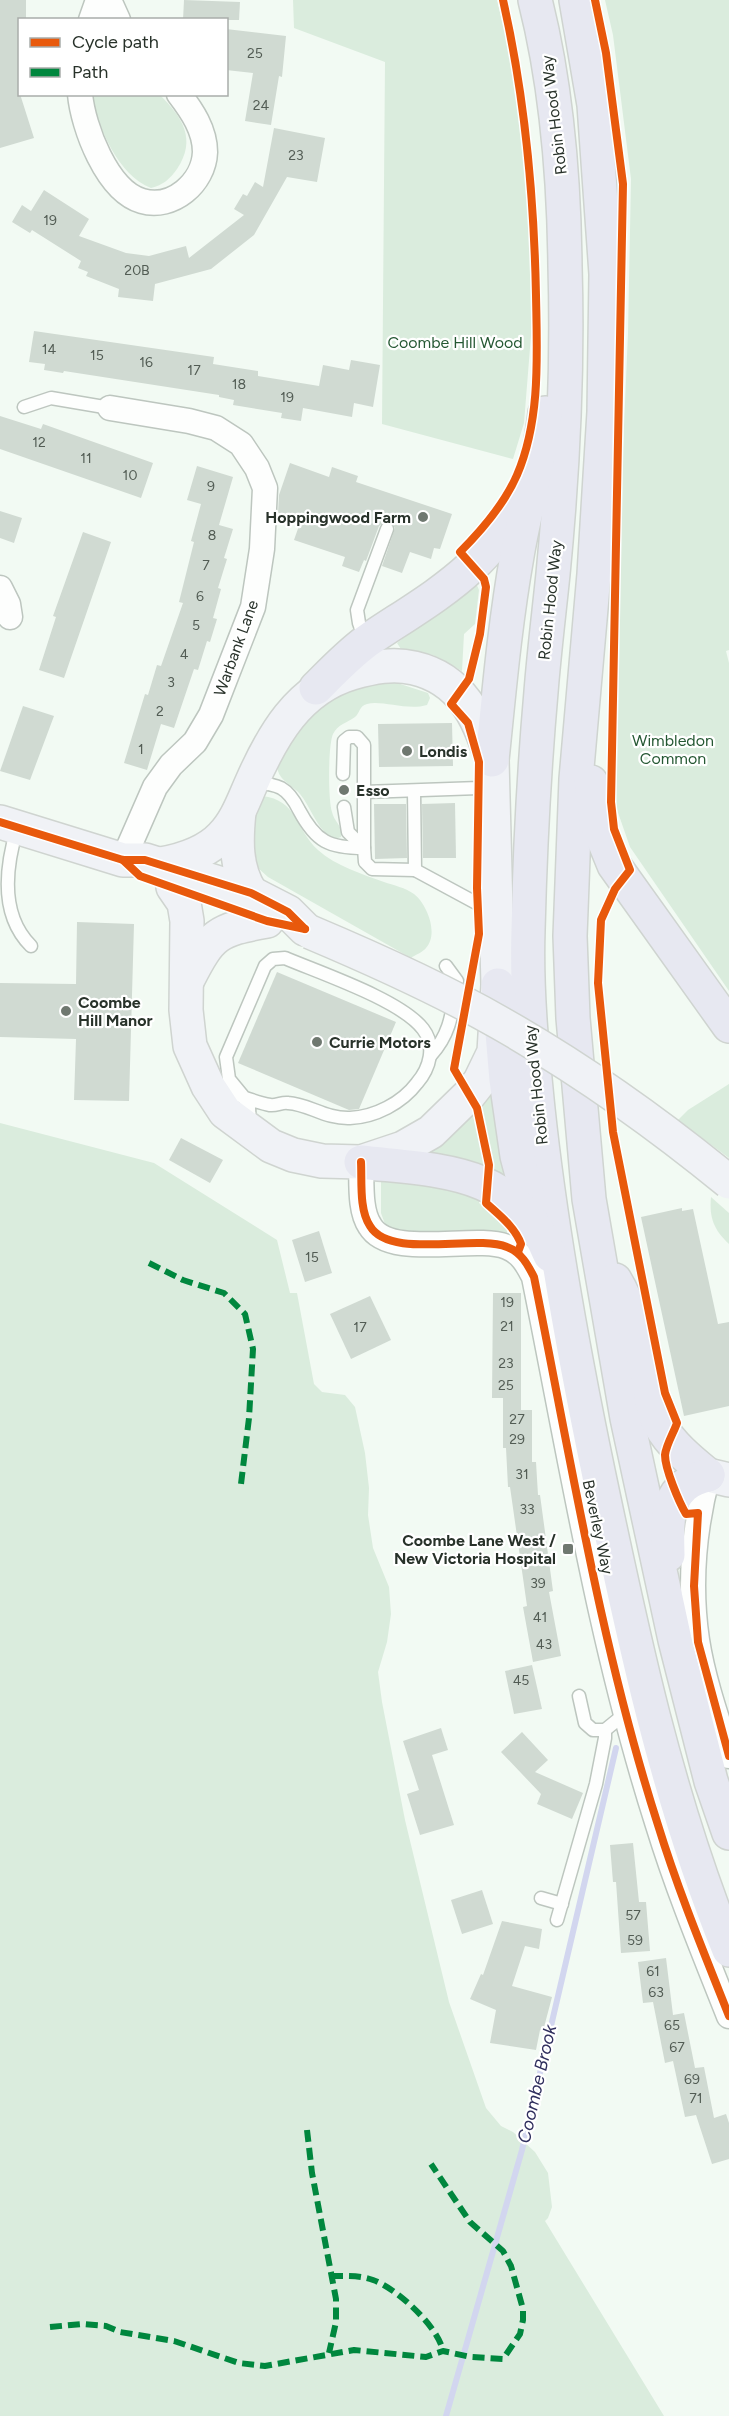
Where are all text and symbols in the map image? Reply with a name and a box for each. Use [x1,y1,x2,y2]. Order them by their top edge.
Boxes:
legend [18,18,228,96]
text: Cycle path [72,31,159,53]
house number: 25 [247,45,263,62]
street label: Robin Hood Way [537,54,571,176]
text: Path [72,61,108,83]
house number: 24 [253,97,270,114]
house number: 23 [288,147,304,164]
house number: 19 [43,212,57,229]
house number: 20B [124,262,150,279]
park label: Coombe Hill Wood [387,333,523,352]
house number: 14 [42,341,57,358]
house number: 15 [90,347,104,364]
house number: 16 [139,354,153,371]
house number: 17 [187,362,201,379]
house number: 18 [232,376,246,393]
house number: 19 [280,389,294,406]
house number: 12 [32,434,46,451]
house number: 11 [80,450,92,467]
house number: 10 [123,467,137,484]
house number: 9 [207,478,215,495]
place label: Hoppingwood Farm [265,508,411,527]
marker: Hoppingwood Farm [416,510,430,524]
house number: 8 [208,527,216,544]
street label: Robin Hood Way [534,539,566,661]
house number: 7 [202,557,210,574]
house number: 6 [196,588,204,605]
street label: Warbank Lane [210,597,262,699]
house number: 5 [192,617,200,634]
house number: 4 [180,646,189,663]
house number: 3 [167,674,175,691]
house number: 2 [156,703,164,720]
park label: Wimbledon Common [632,731,714,768]
house number: 1 [138,741,144,758]
place label: Londis [419,742,468,761]
marker: Londis [400,744,414,758]
place label: Esso [356,781,390,800]
marker: Esso [337,783,351,797]
place label: Coombe Hill Manor [78,993,153,1030]
marker: Coombe Hill Manor [59,1004,73,1018]
street label: Robin Hood Way [520,1024,552,1146]
place label: Currie Motors [329,1033,431,1052]
marker: Currie Motors [310,1035,324,1049]
house number: 15 [305,1249,319,1266]
house number: 19 [500,1294,514,1311]
house number: 21 [500,1318,514,1335]
house number: 17 [353,1319,367,1336]
house number: 23 [498,1355,514,1372]
house number: 25 [498,1377,514,1394]
house number: 27 [509,1411,525,1428]
house number: 29 [509,1431,525,1448]
house number: 31 [515,1466,529,1483]
street label: Beverley Way [579,1478,617,1577]
house number: 33 [519,1501,535,1518]
place label: Coombe Lane West / New Victoria Hospital [394,1531,556,1568]
marker: Coombe Lane West / New Victoria Hospital [561,1542,575,1556]
house number: 39 [530,1575,546,1592]
house number: 41 [533,1609,547,1626]
house number: 43 [536,1636,552,1653]
house number: 45 [513,1672,529,1689]
house number: 57 [625,1907,641,1924]
house number: 59 [627,1932,643,1949]
house number: 61 [646,1963,660,1980]
house number: 63 [648,1984,664,2001]
house number: 65 [664,2017,680,2034]
water label: Coombe Brook [513,2021,562,2145]
house number: 67 [669,2039,685,2056]
house number: 69 [684,2071,700,2088]
house number: 71 [689,2090,703,2107]

